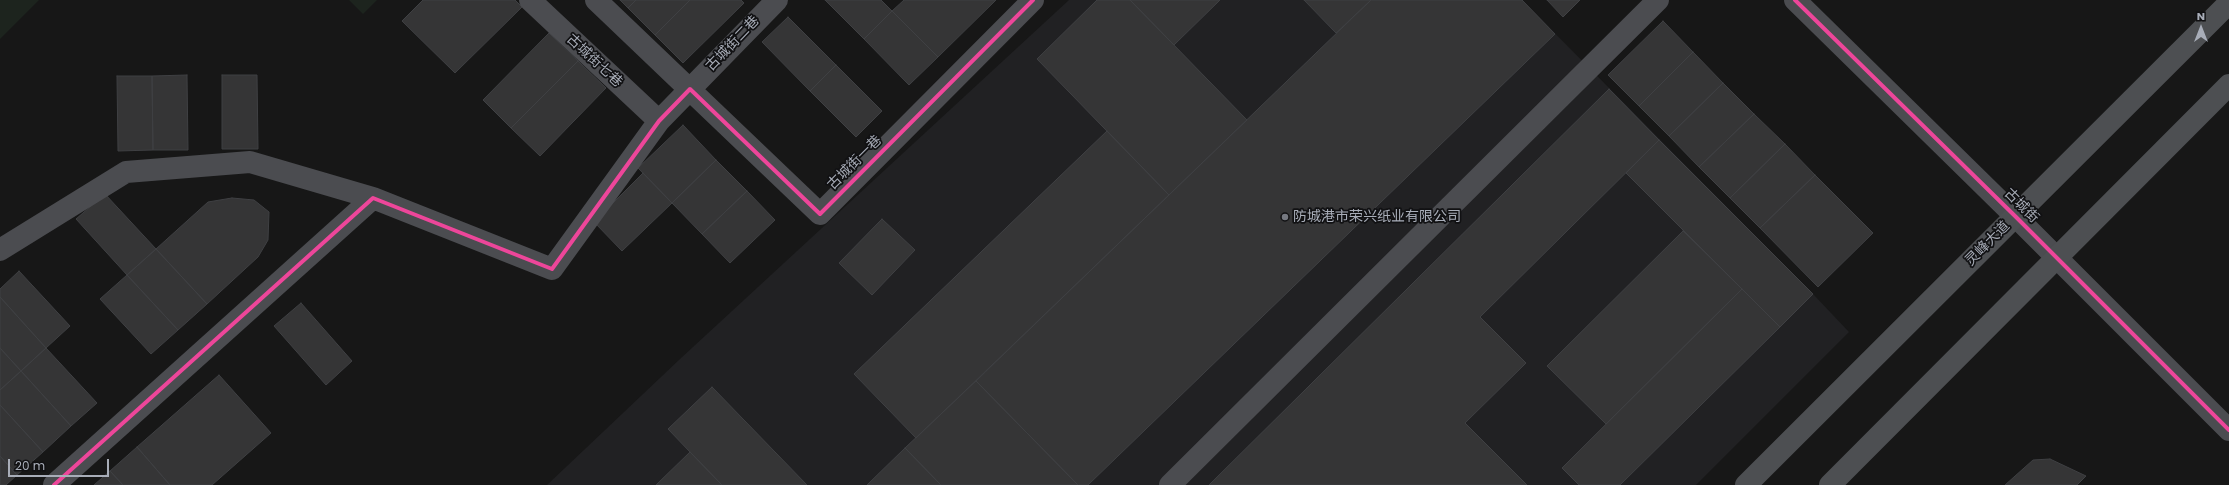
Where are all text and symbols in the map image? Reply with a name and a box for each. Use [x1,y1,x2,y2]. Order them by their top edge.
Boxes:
north arrow [2181,8,2221,48]
text: N [2197,8,2205,24]
street label: 古城街二巷 [703,13,763,75]
street label: 古城街七巷 [563,31,625,91]
street label: 古城街一巷 [824,132,886,194]
street label: 古城街 [2000,185,2042,227]
place label: 防城港市荣兴纸业有限公司 [1293,209,1461,225]
marker: 防城港市荣兴纸业有限公司 [1280,212,1290,222]
street label: 灵峰大道 [1962,218,2014,270]
scale bar [10,451,111,477]
text: 20 m [15,457,45,474]

